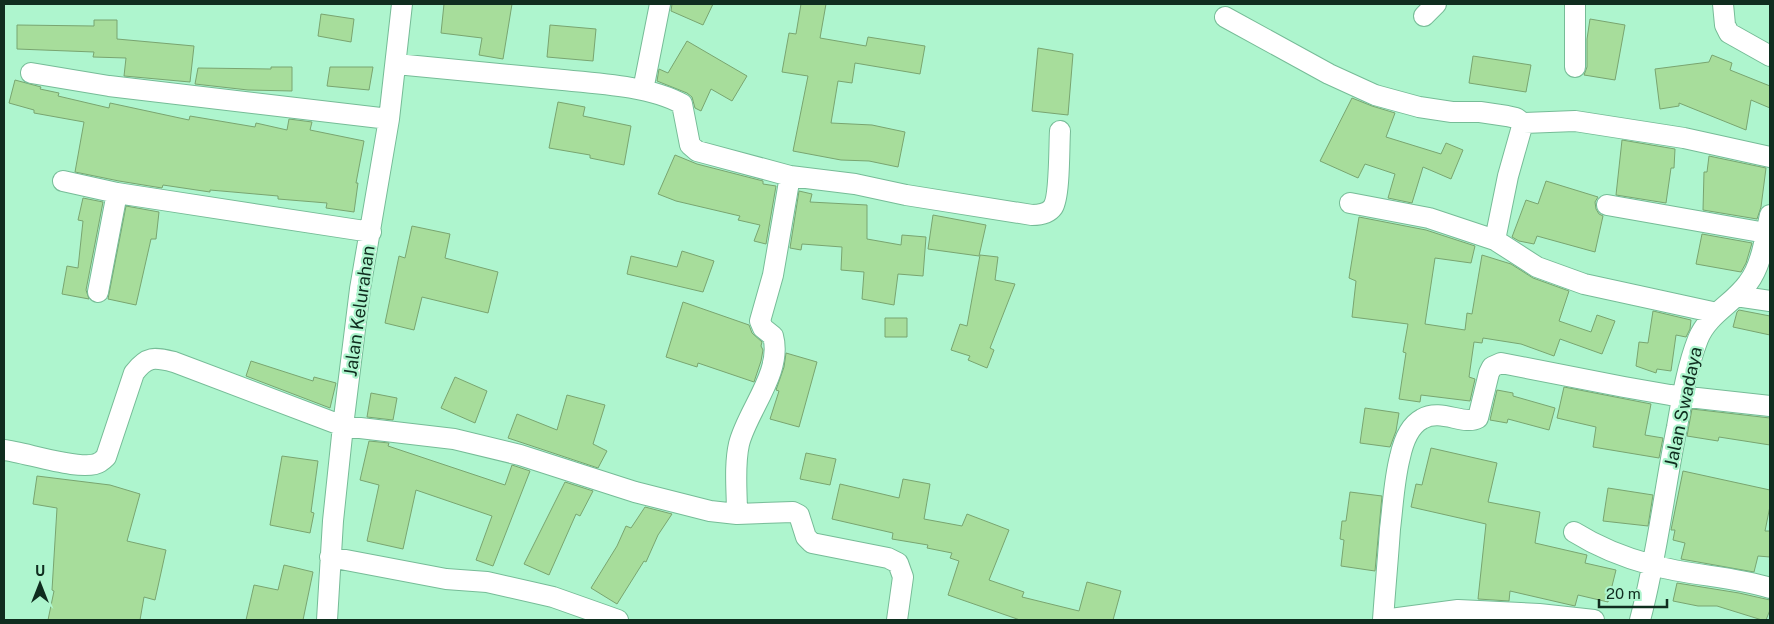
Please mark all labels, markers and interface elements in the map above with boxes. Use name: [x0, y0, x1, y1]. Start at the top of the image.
street label: Jalan Kelurahan: [339, 244, 379, 378]
street label: Jalan Swadaya: [1660, 345, 1706, 469]
north arrow: [15, 559, 65, 609]
text: U: [35, 563, 45, 579]
scale bar: [1599, 576, 1666, 608]
text: 20 m: [1606, 585, 1641, 602]

